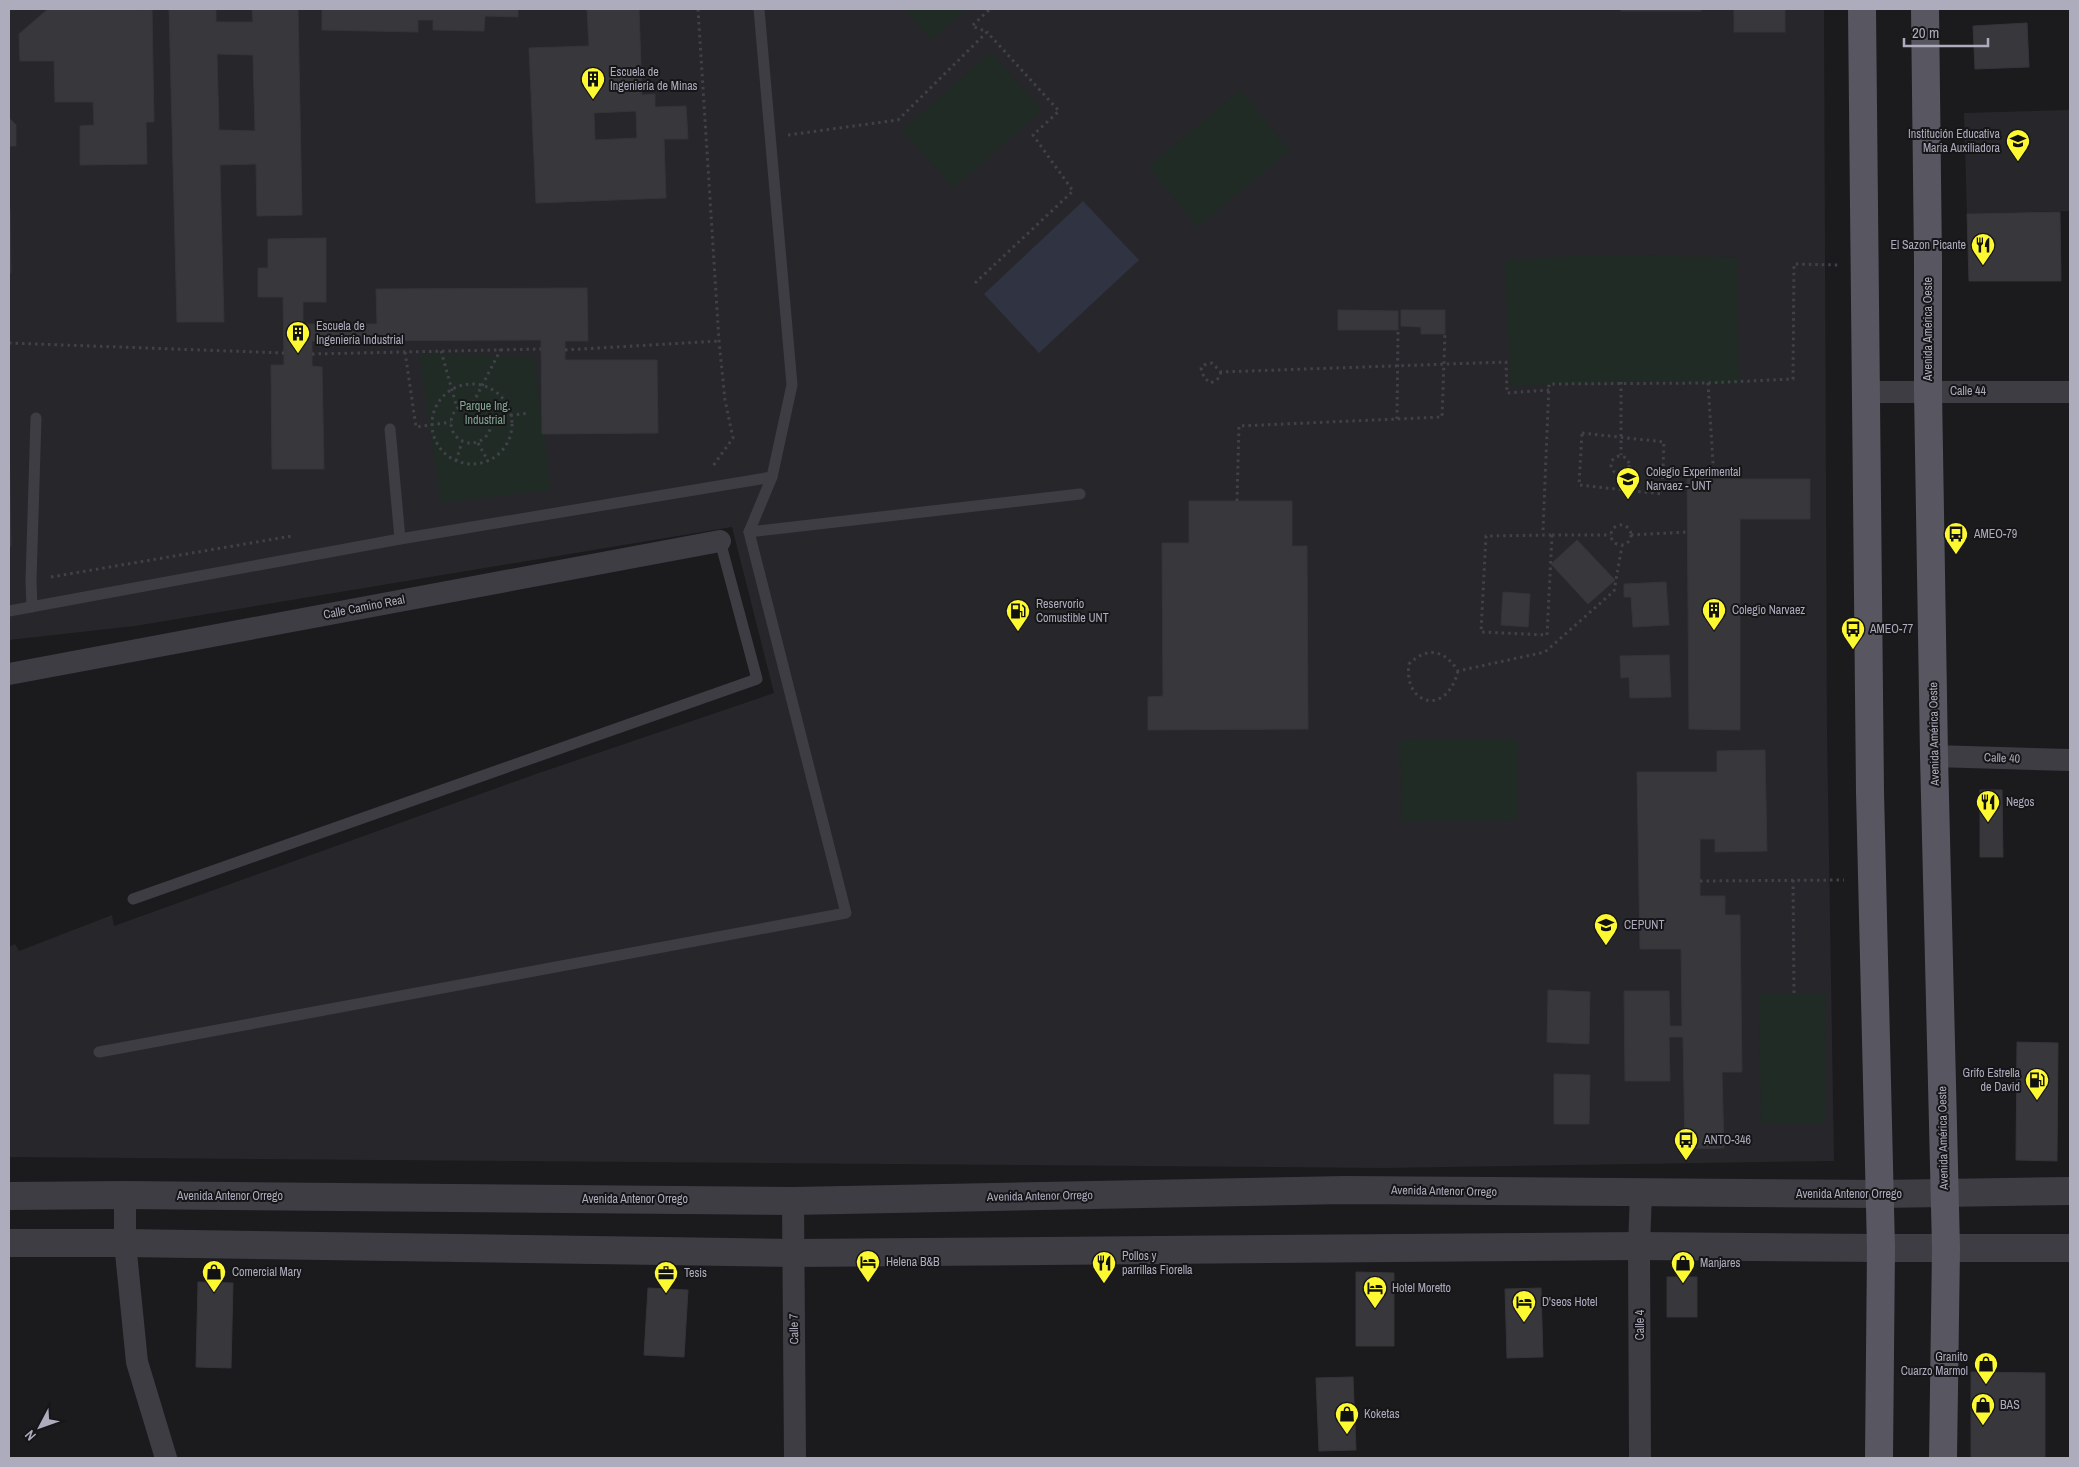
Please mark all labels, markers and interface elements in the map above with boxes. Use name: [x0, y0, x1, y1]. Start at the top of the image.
scale bar: [1904, 15, 1988, 47]
text: 20 m: [1912, 22, 1939, 43]
place label: Escuela de Ingeniería de Minas: [610, 64, 698, 94]
building icon: Escuela de Ingeniería de Minas: [580, 66, 606, 100]
place label: Institución Educativa Maria Auxiliadora: [1908, 126, 2001, 156]
school or university icon: Institución Educativa Maria Auxiliadora: [2005, 128, 2031, 162]
restaurant icon: El Sazon Picante: [1970, 232, 1996, 266]
place label: El Sazon Picante: [1891, 237, 1966, 253]
street label: Avenida América Oeste: [1920, 277, 1936, 382]
place label: Escuela de Ingeniería Industrial: [316, 318, 404, 348]
building icon: Escuela de Ingeniería Industrial: [285, 320, 311, 354]
street label: Calle 44: [1950, 383, 1987, 399]
park label: Parque Ing. Industrial: [460, 398, 510, 428]
place label: Colegio Experimental Narvaez - UNT: [1646, 464, 1741, 494]
school or university icon: Colegio Experimental Narvaez - UNT: [1615, 466, 1641, 500]
bus stop icon: AMEO-79: [1943, 521, 1969, 555]
place label: AMEO-79: [1973, 526, 2017, 542]
street label: Calle Camino Real: [322, 591, 406, 623]
place label: Reservorio Comustible UNT: [1036, 596, 1109, 626]
building icon: Colegio Narvaez: [1701, 597, 1727, 631]
fuel station icon: Reservorio Comustible UNT: [1005, 598, 1031, 632]
place label: Colegio Narvaez: [1732, 602, 1805, 618]
bus stop icon: AMEO-77: [1840, 616, 1866, 650]
place label: AMEO-77: [1869, 621, 1914, 637]
street label: Avenida América Oeste: [1925, 682, 1943, 787]
street label: Calle 40: [1984, 749, 2020, 767]
restaurant icon: Negos: [1975, 789, 2001, 823]
place label: Negos: [2006, 794, 2035, 810]
school or university icon: CEPUNT: [1593, 912, 1619, 946]
place label: CEPUNT: [1624, 917, 1664, 933]
place label: Grifo Estrella de David: [1963, 1065, 2021, 1095]
fuel station icon: Grifo Estrella de David: [2024, 1067, 2050, 1101]
street label: Avenida América Oeste: [1934, 1086, 1952, 1191]
bus stop icon: ANTO-346: [1673, 1127, 1699, 1161]
place label: ANTO-346: [1703, 1132, 1751, 1148]
street label: Avenida Antenor Orrego: [1390, 1182, 1497, 1200]
street label: Avenida Antenor Orrego: [1795, 1186, 1902, 1202]
street label: Avenida Antenor Orrego: [986, 1187, 1093, 1205]
street label: Avenida Antenor Orrego: [176, 1188, 283, 1204]
street label: Avenida Antenor Orrego: [581, 1191, 688, 1207]
place label: Pollos y parrillas Fiorella: [1122, 1248, 1193, 1278]
hotel icon: Helena B&B: [855, 1249, 881, 1283]
restaurant icon: Pollos y parrillas Fiorella: [1091, 1250, 1117, 1284]
shop icon: Manjares: [1670, 1250, 1696, 1284]
place label: Helena B&B: [886, 1254, 940, 1270]
place label: Manjares: [1700, 1255, 1741, 1271]
shop icon: Comercial Mary: [201, 1259, 227, 1293]
office icon: Tesis: [653, 1260, 679, 1294]
place label: Comercial Mary: [232, 1264, 302, 1280]
place label: Tesis: [684, 1265, 707, 1281]
hotel icon: Hotel Moretto: [1362, 1275, 1388, 1309]
place label: Hotel Moretto: [1392, 1280, 1451, 1296]
hotel icon: D'seos Hotel: [1511, 1289, 1537, 1323]
place label: D'seos Hotel: [1542, 1294, 1597, 1310]
street label: Calle 4: [1632, 1309, 1648, 1340]
street label: Calle 7: [786, 1313, 802, 1344]
place label: Granito Cuarzo Marmol: [1901, 1349, 1968, 1379]
shop icon: Granito Cuarzo Marmol: [1973, 1351, 1999, 1385]
shop icon: BAS: [1970, 1392, 1996, 1426]
place label: BAS: [2000, 1397, 2020, 1413]
shop icon: Koketas: [1334, 1401, 1360, 1435]
north arrow: [15, 1402, 65, 1452]
place label: Koketas: [1364, 1406, 1400, 1422]
text: N: [21, 1426, 40, 1445]

